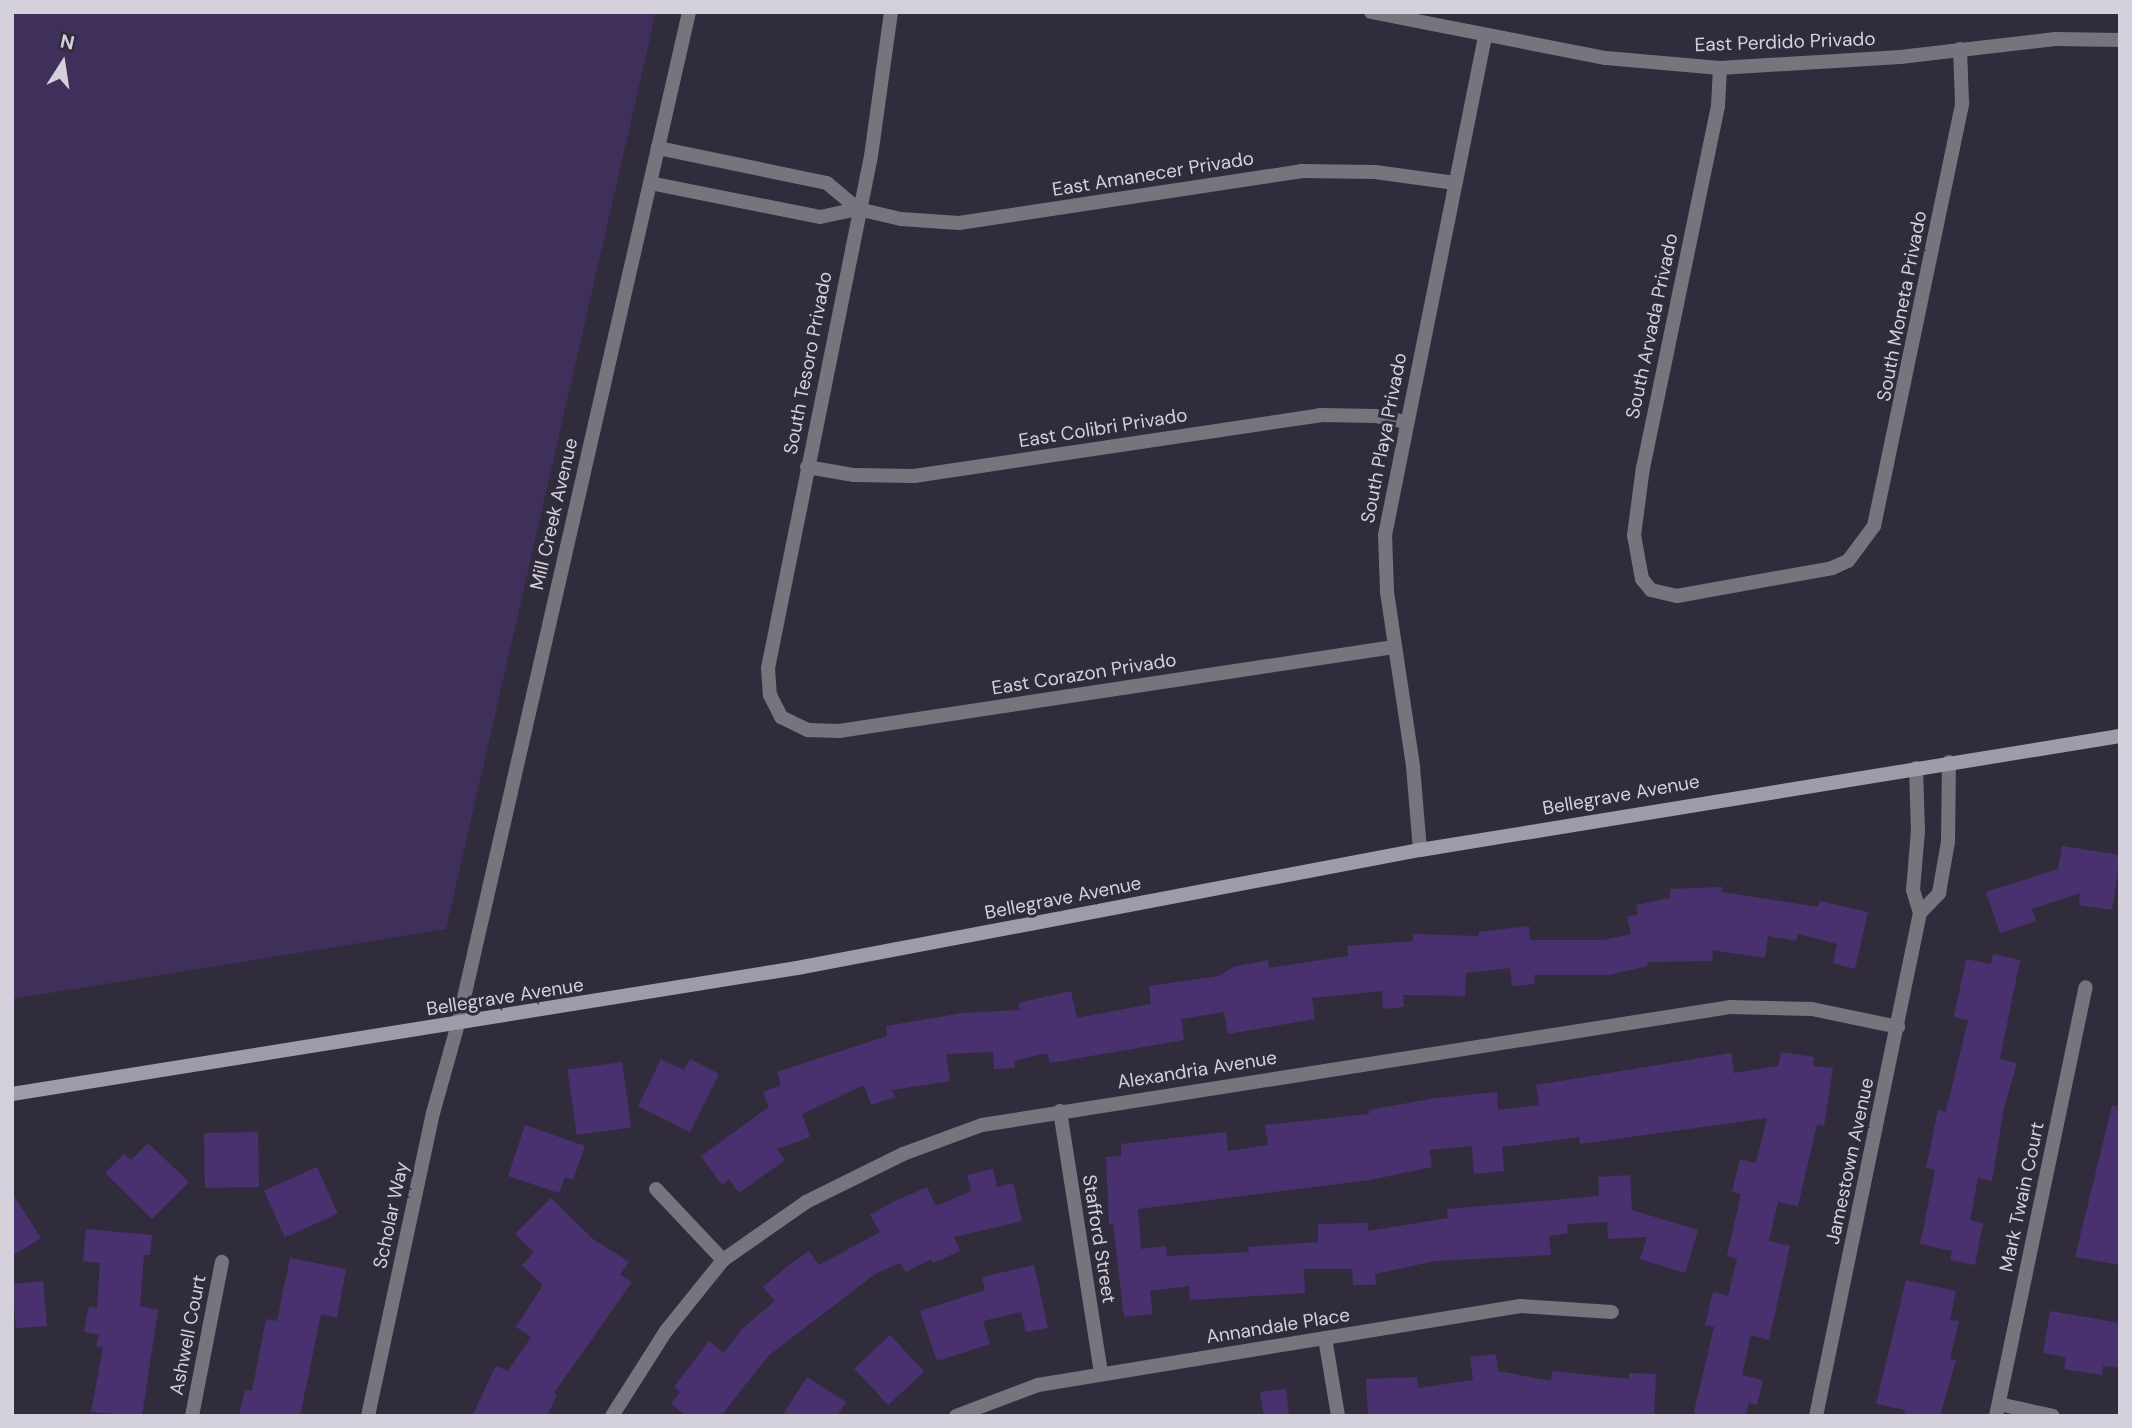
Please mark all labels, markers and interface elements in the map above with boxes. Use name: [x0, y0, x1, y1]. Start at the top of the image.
street label: East Perdido Privado: [1694, 27, 1876, 57]
north arrow: [28, 28, 98, 98]
text: N: [58, 28, 77, 56]
street label: East Amanecer Privado: [1051, 147, 1255, 201]
street label: South Moneta Privado: [1872, 209, 1932, 403]
street label: South Arvada Privado: [1621, 231, 1683, 421]
street label: South Tesoro Privado: [779, 270, 837, 456]
street label: South Playa Privado: [1356, 351, 1412, 525]
street label: East Colibri Privado: [1017, 403, 1189, 453]
street label: Mill Creek Avenue: [525, 436, 583, 592]
street label: East Corazon Privado: [990, 648, 1178, 700]
street label: Bellegrave Avenue: [1541, 770, 1701, 820]
street label: Bellegrave Avenue: [983, 872, 1143, 924]
street label: Bellegrave Avenue: [425, 973, 585, 1021]
street label: Alexandria Avenue: [1116, 1046, 1278, 1094]
street label: Jamestown Avenue: [1821, 1076, 1879, 1246]
street label: Mark Twain Court: [1995, 1120, 2049, 1274]
street label: Scholar Way: [369, 1159, 413, 1271]
street label: Stafford Street: [1078, 1173, 1120, 1305]
street label: Ashwell Court: [165, 1273, 211, 1397]
street label: Annandale Place: [1204, 1303, 1352, 1349]

